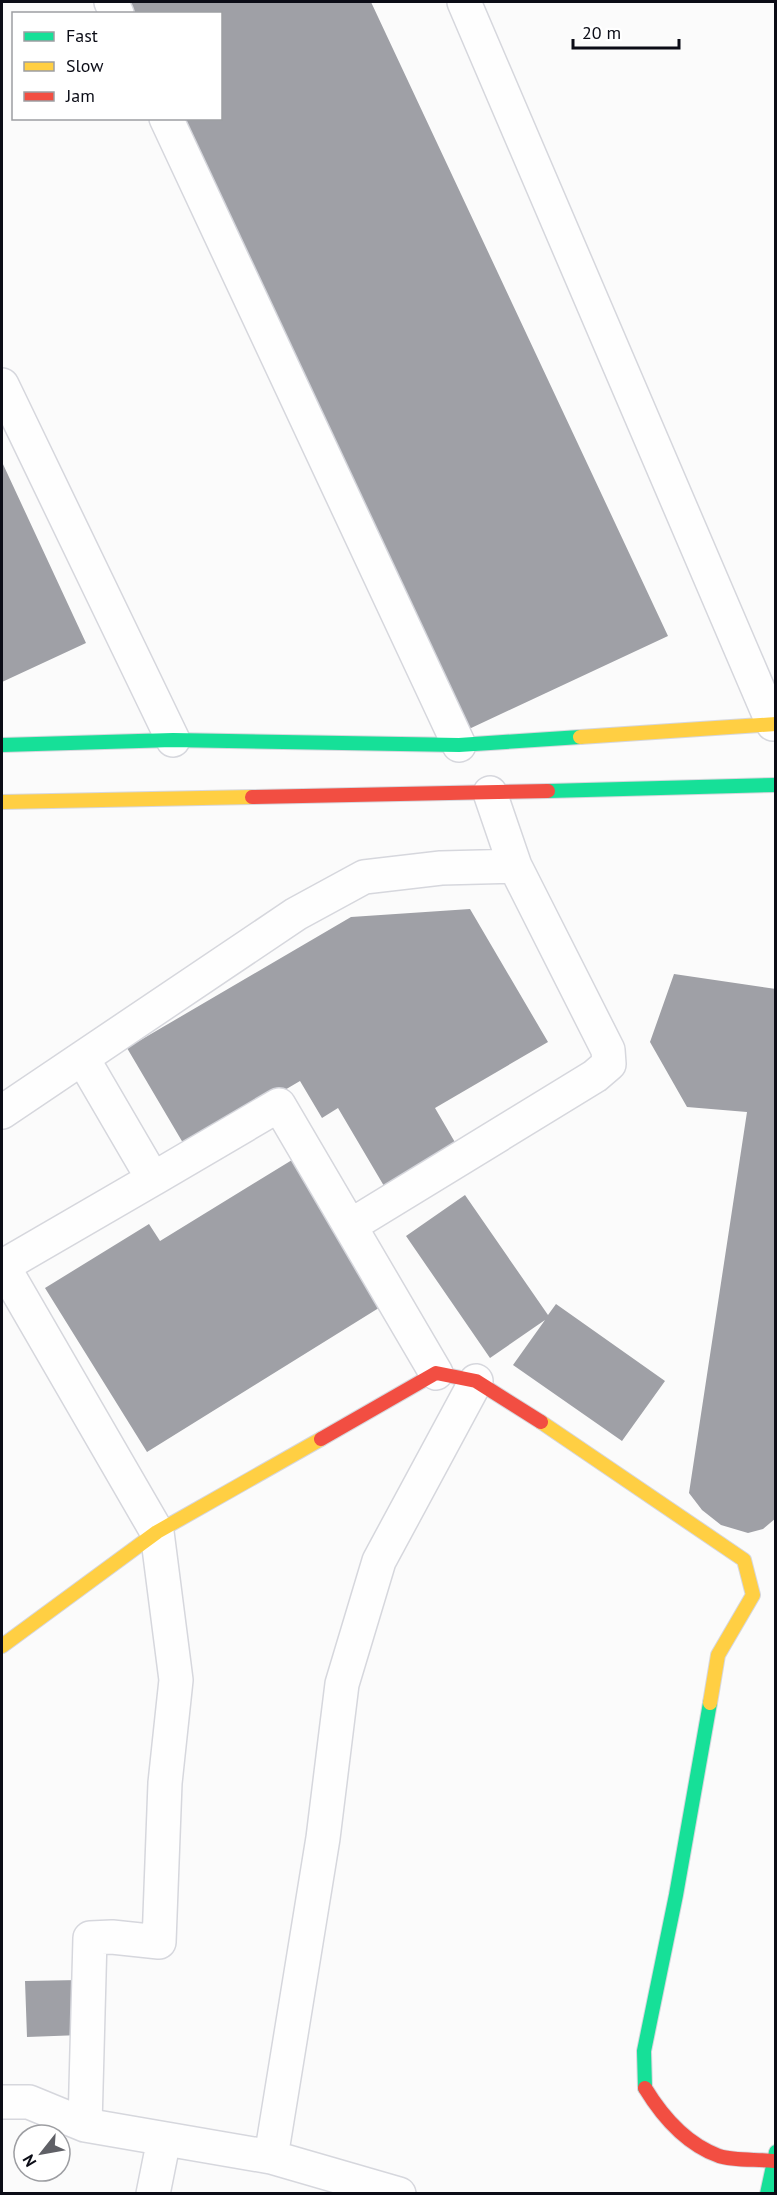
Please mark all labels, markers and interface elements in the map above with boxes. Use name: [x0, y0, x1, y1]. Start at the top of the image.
legend: [12, 12, 222, 120]
scale bar: [573, 12, 680, 50]
text: 20 m: [582, 21, 621, 44]
text: Fast: [66, 24, 98, 47]
text: Slow: [66, 54, 104, 77]
text: Jam: [65, 84, 95, 107]
north arrow: [12, 2123, 72, 2183]
text: N: [18, 2151, 40, 2170]

